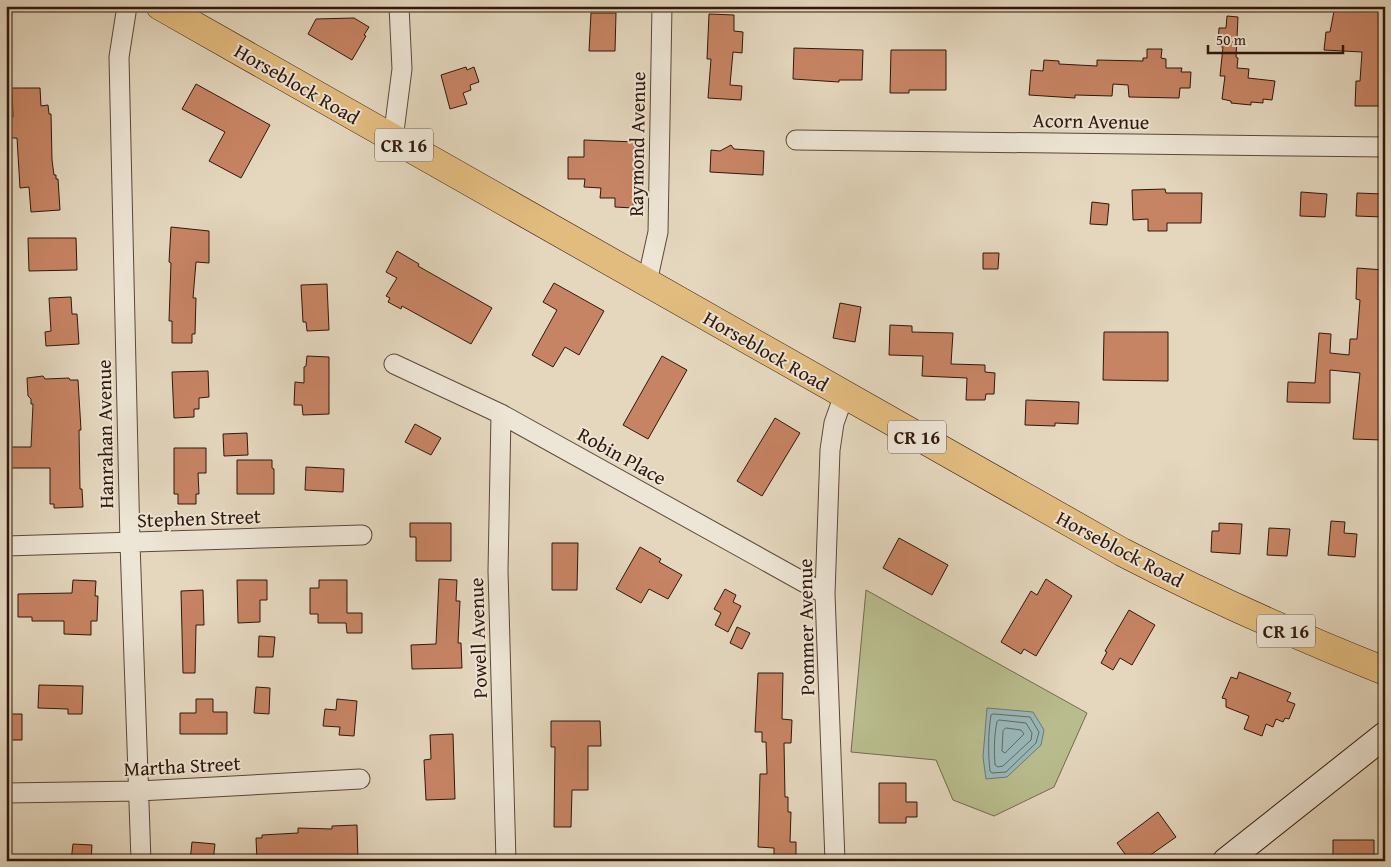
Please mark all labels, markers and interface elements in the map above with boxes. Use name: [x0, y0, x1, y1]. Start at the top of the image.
scale bar: [1208, 22, 1344, 54]
text: 50 m: [1216, 29, 1247, 50]
street label: Horseblock Road: [229, 36, 365, 131]
street label: Raymond Avenue: [621, 71, 652, 217]
street label: Acorn Avenue: [1032, 105, 1150, 136]
road number: CR 16: [375, 128, 433, 162]
street label: Horseblock Road: [698, 303, 834, 398]
street label: Hanrahan Avenue: [89, 359, 120, 509]
street label: Robin Place: [573, 419, 672, 492]
road number: CR 16: [888, 421, 946, 454]
street label: Stephen Street: [137, 501, 261, 534]
street label: Horseblock Road: [1052, 503, 1189, 594]
street label: Pommer Avenue: [790, 558, 821, 696]
street label: Powell Avenue: [461, 577, 494, 699]
road number: CR 16: [1257, 614, 1315, 648]
street label: Martha Street: [123, 748, 241, 783]

